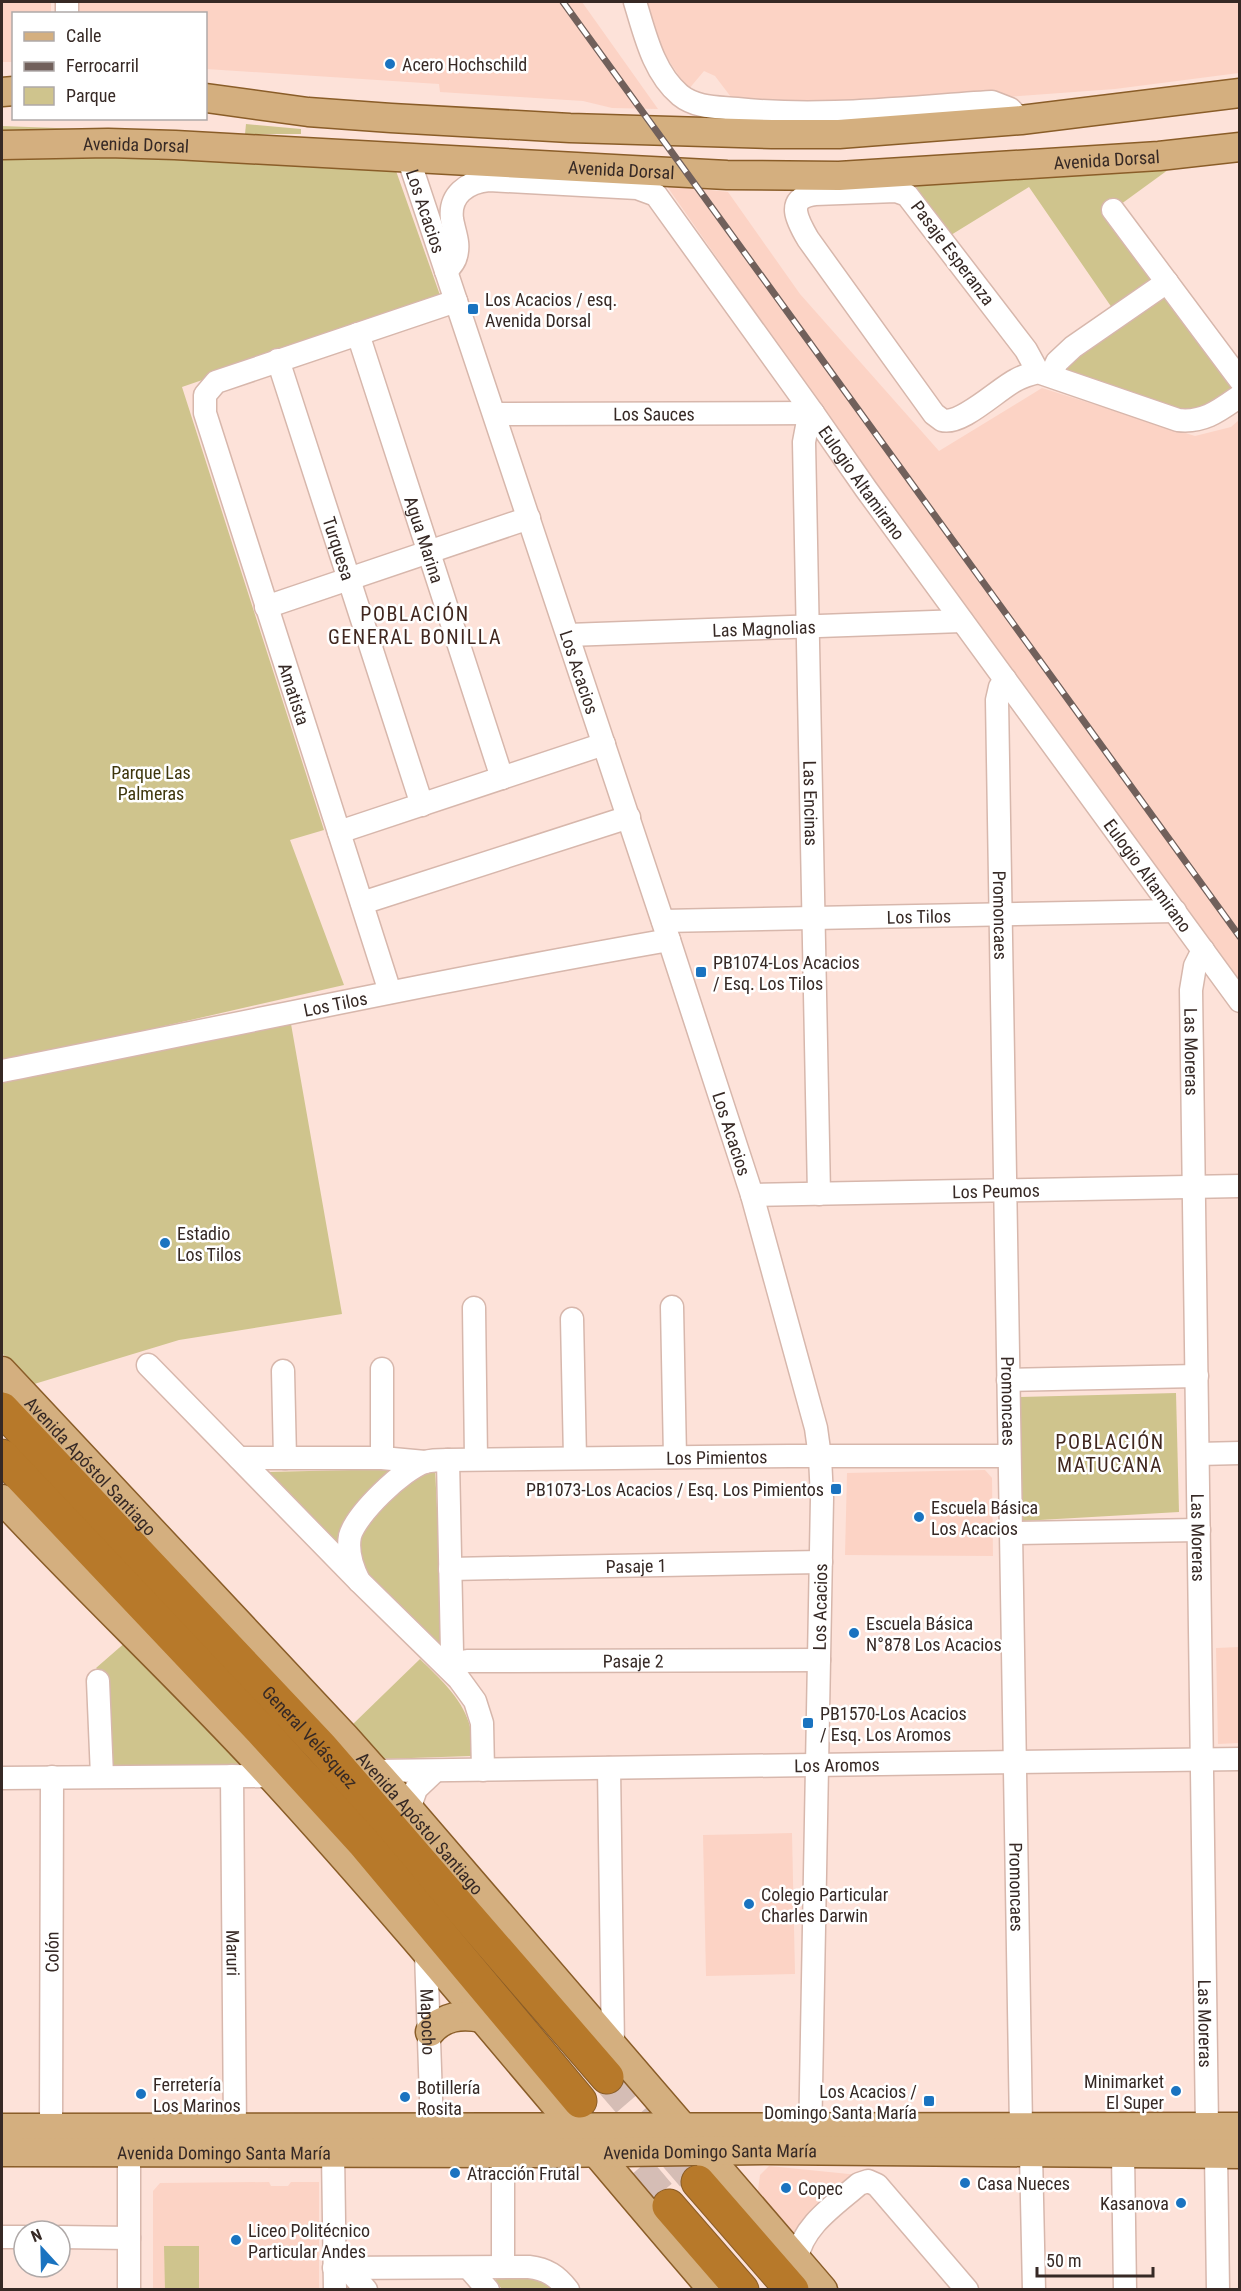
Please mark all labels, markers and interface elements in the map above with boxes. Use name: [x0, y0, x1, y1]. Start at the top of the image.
legend: [12, 12, 207, 120]
text: Calle: [66, 25, 102, 46]
place label: Acero Hochschild: [402, 54, 527, 75]
text: Ferrocarril: [66, 55, 139, 76]
marker: Acero Hochschild: [383, 57, 397, 71]
text: Parque: [66, 85, 116, 106]
street label: Avenida Dorsal: [83, 132, 190, 156]
street label: Avenida Dorsal: [1053, 145, 1160, 173]
street label: Avenida Dorsal: [568, 156, 675, 183]
street label: Los Acacios: [402, 166, 450, 256]
street label: Pasaje Esperanza: [907, 197, 999, 309]
place label: Los Acacios / esq. Avenida Dorsal: [485, 289, 617, 331]
marker: Los Acacios / esq. Avenida Dorsal: [466, 302, 480, 316]
street label: Los Sauces: [613, 403, 695, 424]
street label: Eulogio Altamirano: [815, 422, 910, 543]
street label: Agua Marina: [401, 493, 449, 585]
street label: Turquesa: [319, 514, 359, 583]
district label: POBLACIÓN GENERAL BONILLA: [328, 602, 502, 649]
street label: Las Magnolias: [712, 616, 816, 640]
street label: Los Acacios: [556, 628, 603, 717]
street label: Amatista: [274, 660, 314, 728]
street label: Las Encinas: [800, 761, 823, 846]
park label: Parque Las Palmeras: [111, 762, 191, 804]
street label: Eulogio Altamirano: [1100, 815, 1196, 936]
street label: Promoncaes: [989, 870, 1012, 960]
street label: Los Tilos: [886, 905, 951, 927]
place label: PB1074-Los Acacios / Esq. Los Tilos: [713, 952, 860, 994]
marker: PB1074-Los Acacios / Esq. Los Tilos: [694, 965, 708, 979]
street label: Los Tilos: [302, 987, 369, 1020]
street label: Las Moreras: [1181, 1008, 1203, 1096]
street label: Los Acacios: [709, 1089, 755, 1178]
street label: Los Peumos: [952, 1179, 1040, 1202]
place label: Estadio Los Tilos: [177, 1223, 241, 1265]
marker: Estadio Los Tilos: [158, 1236, 172, 1250]
street label: Promoncaes: [998, 1356, 1020, 1446]
street label: Avenida Apóstol Santiago: [21, 1392, 161, 1540]
district label: POBLACIÓN MATUCANA: [1055, 1430, 1165, 1477]
street label: Los Pimientos: [666, 1446, 768, 1468]
place label: PB1073-Los Acacios / Esq. Los Pimientos: [526, 1479, 824, 1500]
marker: PB1073-Los Acacios / Esq. Los Pimientos: [829, 1482, 843, 1496]
street label: Las Moreras: [1188, 1494, 1210, 1582]
place label: Escuela Básica Los Acacios: [931, 1497, 1038, 1539]
marker: Escuela Básica Los Acacios: [912, 1510, 926, 1524]
street label: Pasaje 1: [605, 1554, 667, 1577]
street label: Los Acacios: [809, 1563, 831, 1651]
place label: Escuela Básica N°878 Los Acacios: [866, 1613, 1002, 1655]
marker: Escuela Básica N°878 Los Acacios: [847, 1626, 861, 1640]
street label: Pasaje 2: [603, 1650, 664, 1671]
street label: General Velásquez: [258, 1681, 362, 1792]
place label: PB1570-Los Acacios / Esq. Los Aromos: [820, 1703, 967, 1745]
marker: PB1570-Los Acacios / Esq. Los Aromos: [801, 1716, 815, 1730]
street label: Avenida Apóstol Santiago: [353, 1747, 488, 1899]
street label: Los Aromos: [794, 1753, 880, 1776]
street label: Promoncaes: [1006, 1842, 1028, 1932]
place label: Colegio Particular Charles Darwin: [761, 1884, 889, 1926]
marker: Colegio Particular Charles Darwin: [742, 1897, 756, 1911]
street label: Maruri: [223, 1930, 244, 1976]
street label: Colón: [41, 1931, 62, 1973]
street label: Las Moreras: [1194, 1980, 1217, 2068]
street label: Mapocho: [417, 1988, 440, 2055]
place label: Minimarket El Super: [1084, 2071, 1165, 2113]
place label: Ferretería Los Marinos: [153, 2074, 241, 2116]
place label: Botillería Rosita: [417, 2077, 480, 2119]
place label: Los Acacios / Domingo Santa María: [764, 2081, 917, 2123]
marker: Minimarket El Super: [1169, 2084, 1183, 2098]
marker: Ferretería Los Marinos: [134, 2087, 148, 2101]
marker: Botillería Rosita: [398, 2090, 412, 2104]
marker: Los Acacios / Domingo Santa María: [922, 2094, 936, 2108]
street label: Avenida Domingo Santa María: [603, 2139, 817, 2163]
street label: Avenida Domingo Santa María: [117, 2142, 331, 2163]
place label: Atracción Frutal: [467, 2163, 580, 2184]
marker: Atracción Frutal: [448, 2166, 462, 2180]
place label: Casa Nueces: [977, 2173, 1070, 2194]
marker: Casa Nueces: [958, 2176, 972, 2190]
place label: Copec: [798, 2178, 843, 2199]
marker: Copec: [779, 2181, 793, 2195]
place label: Kasanova: [1100, 2193, 1169, 2214]
marker: Kasanova: [1174, 2196, 1188, 2210]
north arrow: [12, 2219, 72, 2279]
place label: Liceo Politécnico Particular Andes: [248, 2220, 370, 2262]
text: N: [28, 2225, 45, 2246]
marker: Liceo Politécnico Particular Andes: [229, 2233, 243, 2247]
scale bar: [1037, 2240, 1152, 2278]
text: 50 m: [1046, 2250, 1081, 2271]

